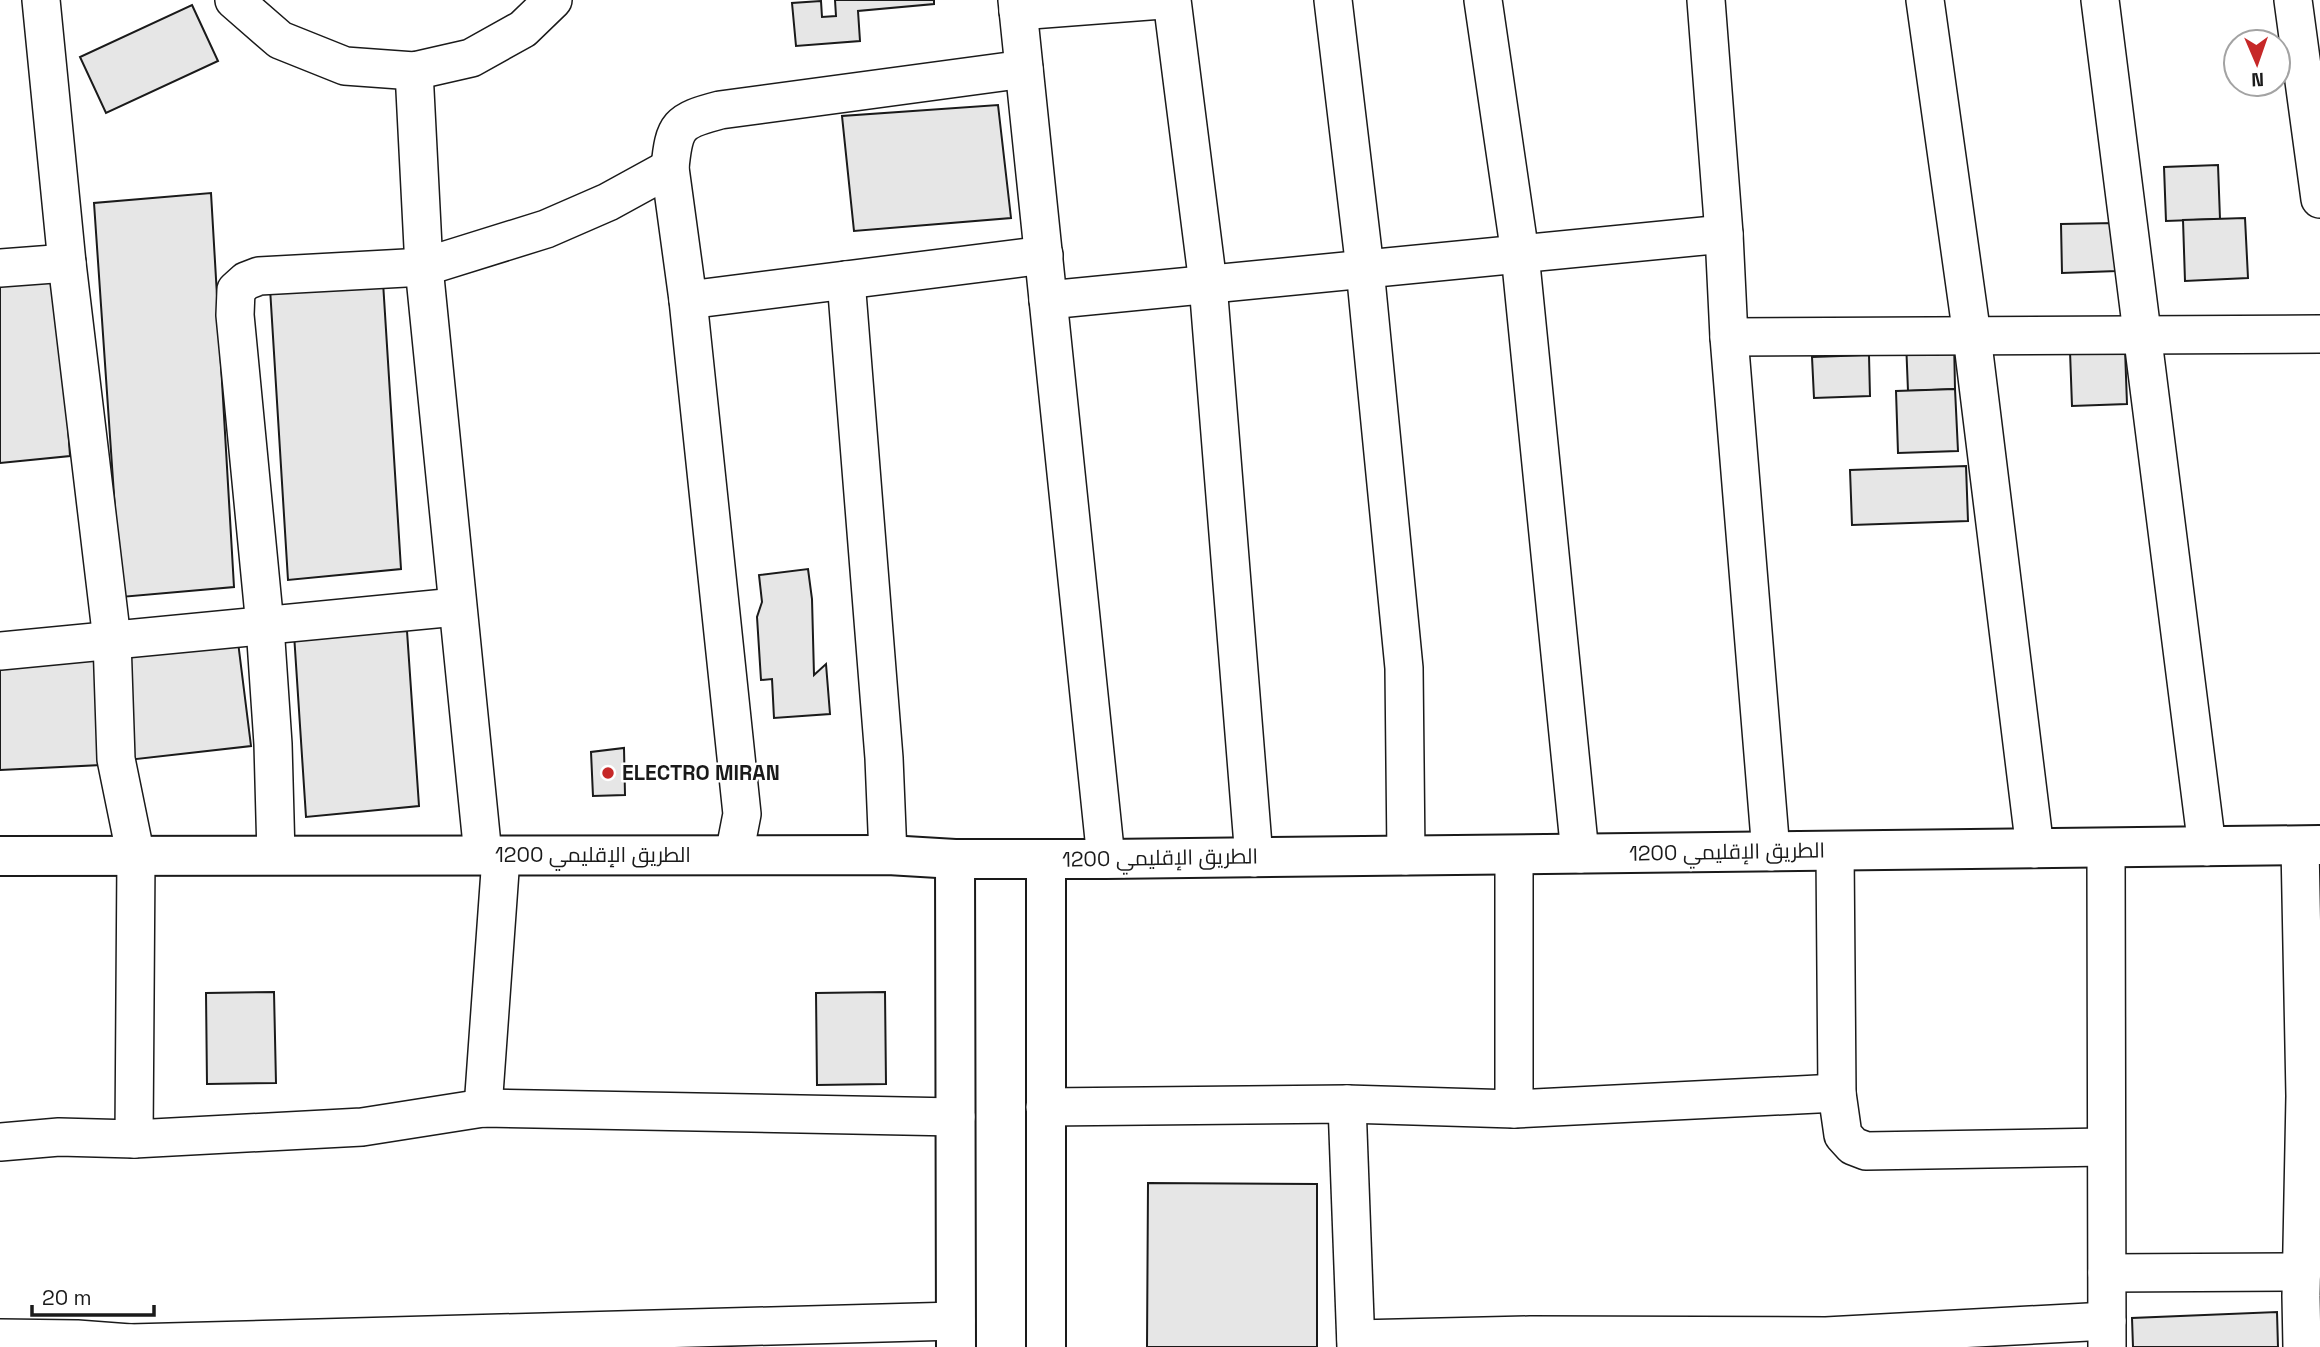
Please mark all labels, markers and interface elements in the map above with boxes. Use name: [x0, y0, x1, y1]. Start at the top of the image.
north arrow: [2222, 28, 2292, 98]
text: N: [2251, 67, 2264, 92]
place label: ELECTRO MIRAN: [622, 759, 780, 786]
marker: ELECTRO MIRAN: [600, 765, 616, 781]
street label: الطريق الإقليمي 1200: [1629, 836, 1825, 870]
street label: الطريق الإقليمي 1200: [495, 841, 691, 871]
street label: الطريق الإقليمي 1200: [1062, 842, 1258, 876]
scale bar: [32, 1274, 154, 1318]
text: 20 m: [42, 1284, 92, 1311]

